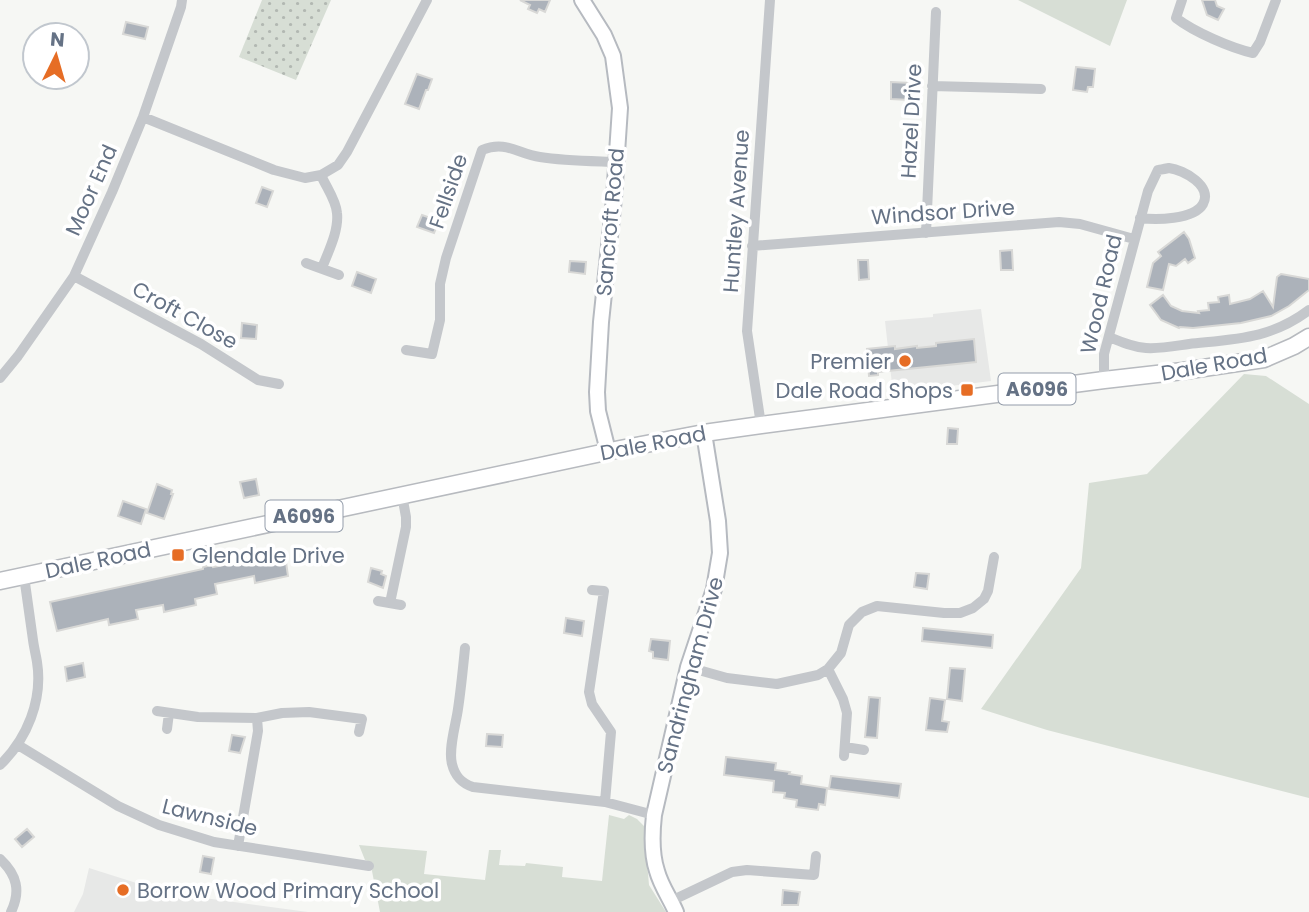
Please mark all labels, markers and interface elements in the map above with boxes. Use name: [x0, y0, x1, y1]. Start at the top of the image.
north arrow: [21, 21, 91, 91]
text: N: [49, 25, 66, 54]
street label: Hazel Drive: [894, 63, 928, 179]
street label: Huntley Avenue: [716, 128, 756, 294]
street label: Moor End: [58, 140, 124, 240]
street label: Sancroft Road: [589, 147, 631, 297]
street label: Fellside: [422, 150, 474, 232]
street label: Windsor Drive: [870, 193, 1016, 231]
street label: Wood Road: [1073, 231, 1129, 357]
street label: Croft Close: [127, 274, 243, 356]
street label: Dale Road: [1159, 340, 1269, 388]
place label: Premier: [810, 347, 891, 376]
marker: Premier: [897, 353, 913, 369]
road number: A6096: [998, 374, 1076, 404]
place label: Dale Road Shops: [776, 376, 953, 405]
marker: Dale Road Shops: [959, 382, 975, 398]
street label: Dale Road: [598, 419, 708, 467]
road number: A6096: [266, 500, 342, 531]
street label: Dale Road: [42, 535, 154, 585]
place label: Glendale Drive: [192, 541, 345, 570]
marker: Glendale Drive: [170, 547, 186, 563]
street label: Sandringham Drive: [650, 574, 730, 776]
street label: Lawnside: [159, 791, 261, 843]
place label: Borrow Wood Primary School: [137, 876, 439, 905]
marker: Borrow Wood Primary School: [115, 882, 131, 898]

